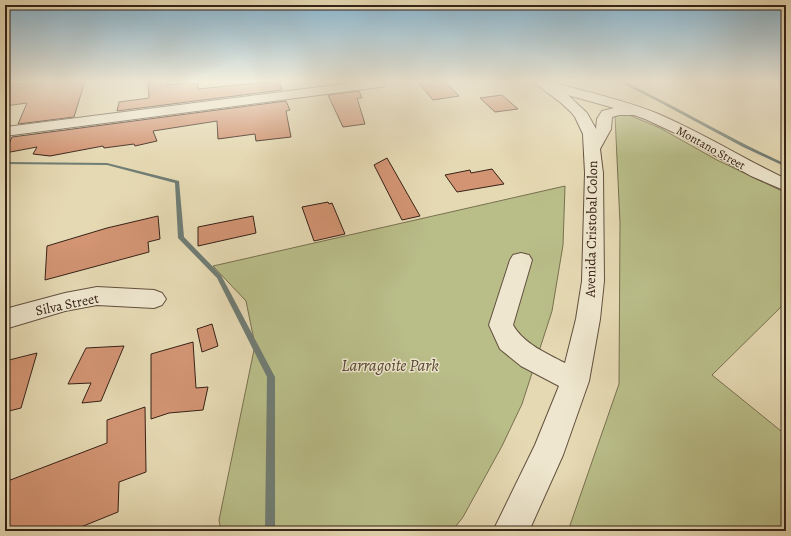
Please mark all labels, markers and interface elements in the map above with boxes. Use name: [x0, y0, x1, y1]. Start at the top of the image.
street label: Montano Street: [674, 122, 748, 174]
street label: Avenida Cristobal Colon: [581, 160, 602, 299]
street label: Silva Street: [34, 288, 101, 320]
park label: Larragoite Park: [341, 354, 439, 377]

